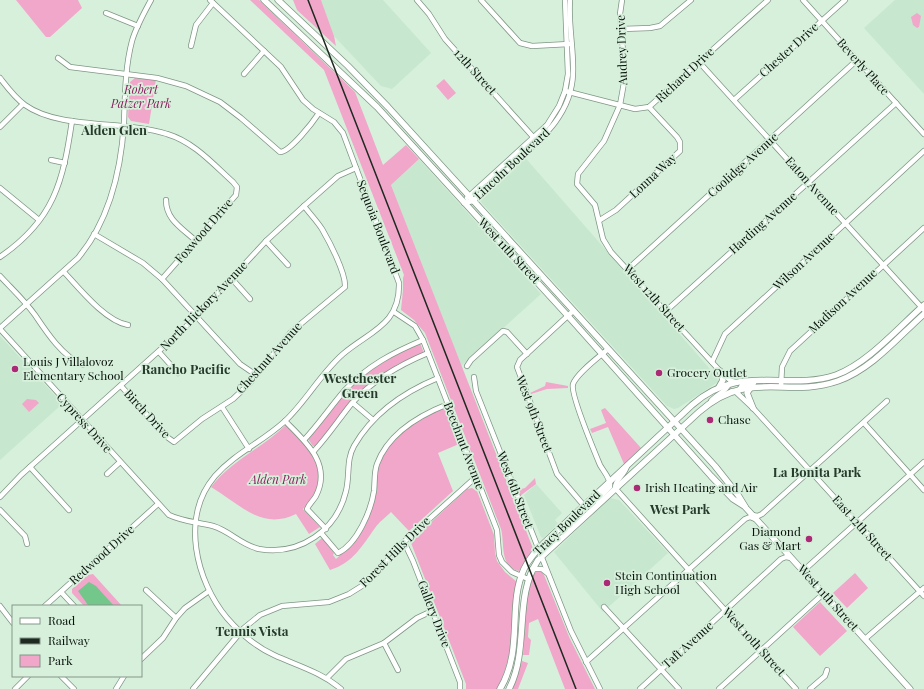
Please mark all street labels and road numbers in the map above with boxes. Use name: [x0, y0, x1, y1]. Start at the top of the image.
street label: Audrey Drive: [612, 15, 630, 86]
street label: Chester Drive: [755, 18, 821, 80]
street label: Beverly Place: [834, 35, 893, 98]
street label: Richard Drive: [652, 43, 717, 106]
street label: 12th Street: [451, 45, 501, 98]
street label: Lincoln Boulevard: [470, 124, 553, 202]
street label: Coolidge Avenue: [704, 128, 781, 200]
street label: Lonna Way: [625, 149, 679, 201]
street label: Eaton Avenue: [782, 153, 843, 218]
street label: Sequoia Boulevard: [354, 177, 404, 276]
street label: Harding Avenue: [725, 187, 800, 257]
street label: Foxwood Drive: [171, 195, 236, 266]
street label: West 11th Street: [475, 213, 545, 287]
street label: Wilson Avenue: [768, 228, 838, 294]
street label: North Hickory Avenue: [156, 257, 250, 354]
street label: West 12th Street: [620, 260, 690, 335]
street label: Madison Avenue: [805, 264, 880, 336]
street label: Chestnut Avenue: [232, 318, 305, 397]
street label: West 9th Street: [513, 372, 557, 455]
street label: Birch Drive: [121, 385, 174, 441]
street label: Cypress Drive: [54, 389, 116, 456]
street label: Beechnut Avenue: [441, 399, 489, 492]
street label: West 6th Street: [494, 448, 538, 531]
street label: Tracy Boulevard: [529, 486, 603, 558]
street label: East 12th Street: [829, 491, 897, 564]
street label: Forest Hills Drive: [355, 512, 433, 590]
street label: Redwood Drive: [65, 521, 137, 588]
street label: West 11th Street: [794, 560, 863, 634]
street label: Gallery Drive: [415, 578, 455, 649]
street label: West 10th Street: [719, 603, 790, 679]
street label: Taft Avenue: [658, 617, 716, 671]

